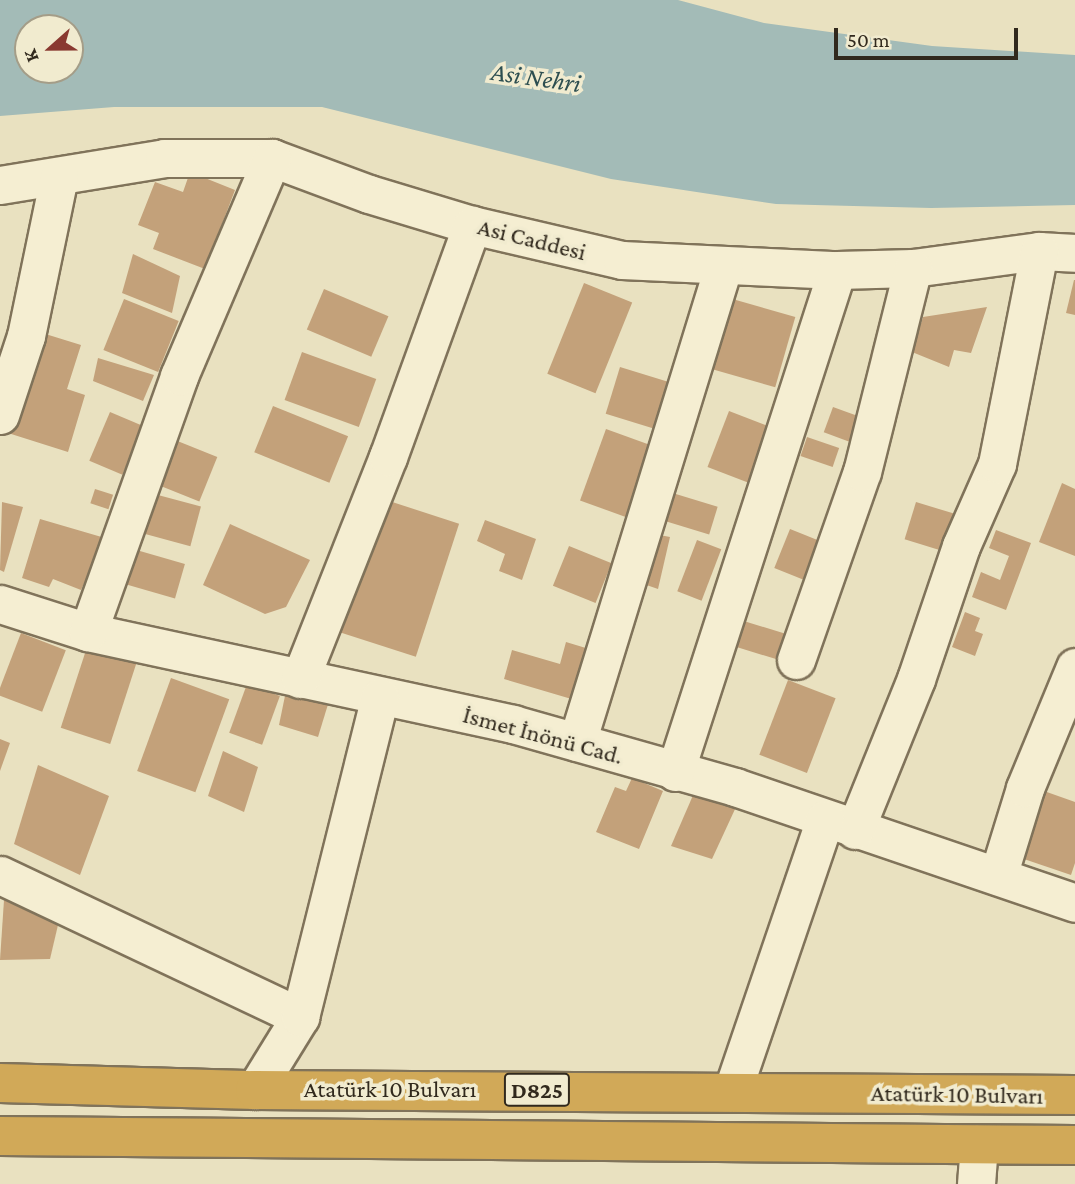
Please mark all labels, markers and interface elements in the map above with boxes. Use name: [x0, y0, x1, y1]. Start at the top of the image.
north arrow: [14, 14, 84, 84]
scale bar: [837, 14, 1021, 58]
text: 50 m: [847, 28, 890, 52]
text: K: [19, 47, 43, 65]
water label: Asi Nehri: [489, 56, 583, 100]
street label: Asi Caddesi: [475, 212, 589, 266]
street label: İsmet İnönü Cad.: [460, 700, 626, 770]
road number: D825: [504, 1070, 570, 1110]
street label: Atatürk 10 Bulvarı: [304, 1075, 476, 1103]
street label: Atatürk 10 Bulvarı: [871, 1078, 1043, 1110]

